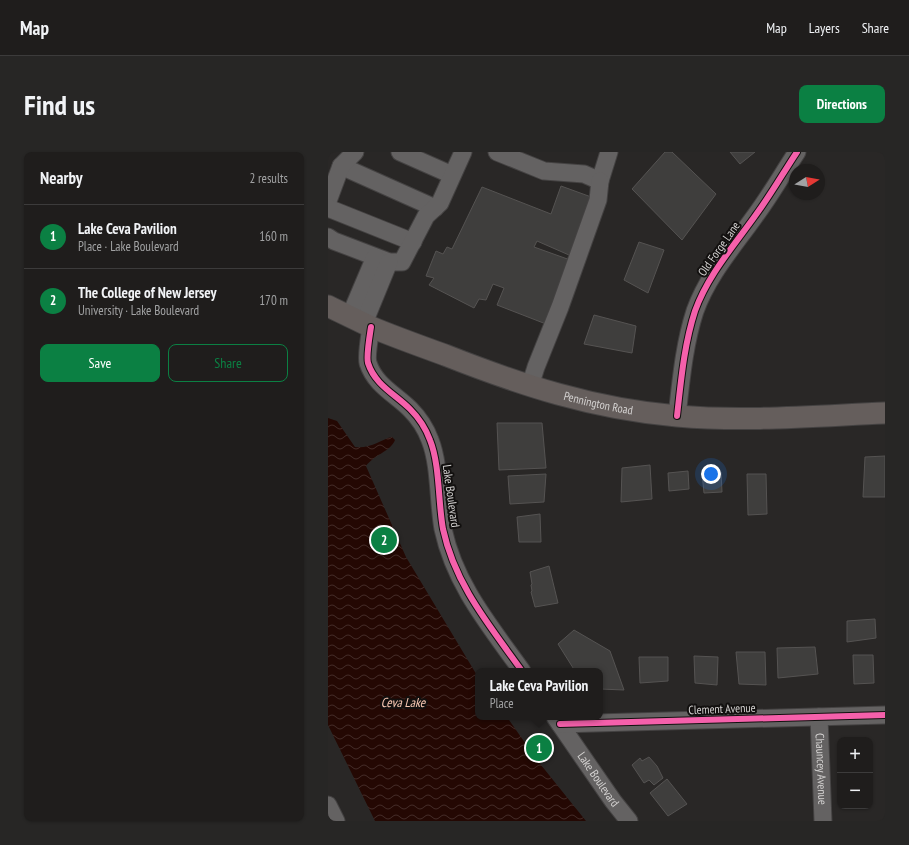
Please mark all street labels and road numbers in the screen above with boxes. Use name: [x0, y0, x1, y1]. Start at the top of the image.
street label: Old Forge Lane: [694, 219, 743, 279]
street label: Pennington Road: [562, 388, 634, 417]
street label: Lake Boulevard: [440, 464, 463, 528]
street label: Clement Avenue: [688, 700, 756, 717]
street label: Chauncey Avenue: [813, 733, 830, 805]
street label: Lake Boulevard: [574, 749, 623, 810]

